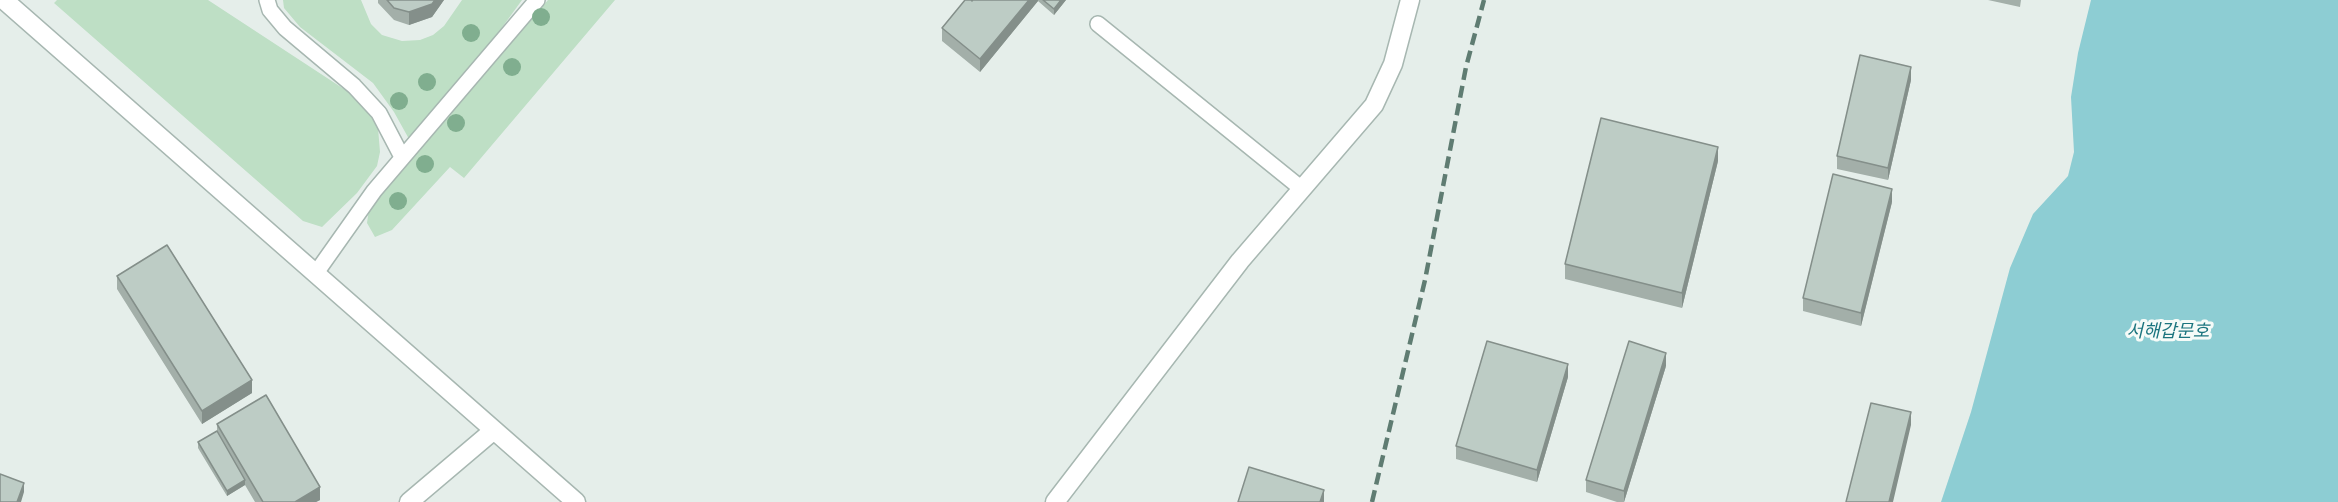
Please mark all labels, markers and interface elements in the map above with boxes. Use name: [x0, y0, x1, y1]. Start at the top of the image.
water label: 서해갑문호: [2127, 321, 2209, 343]

